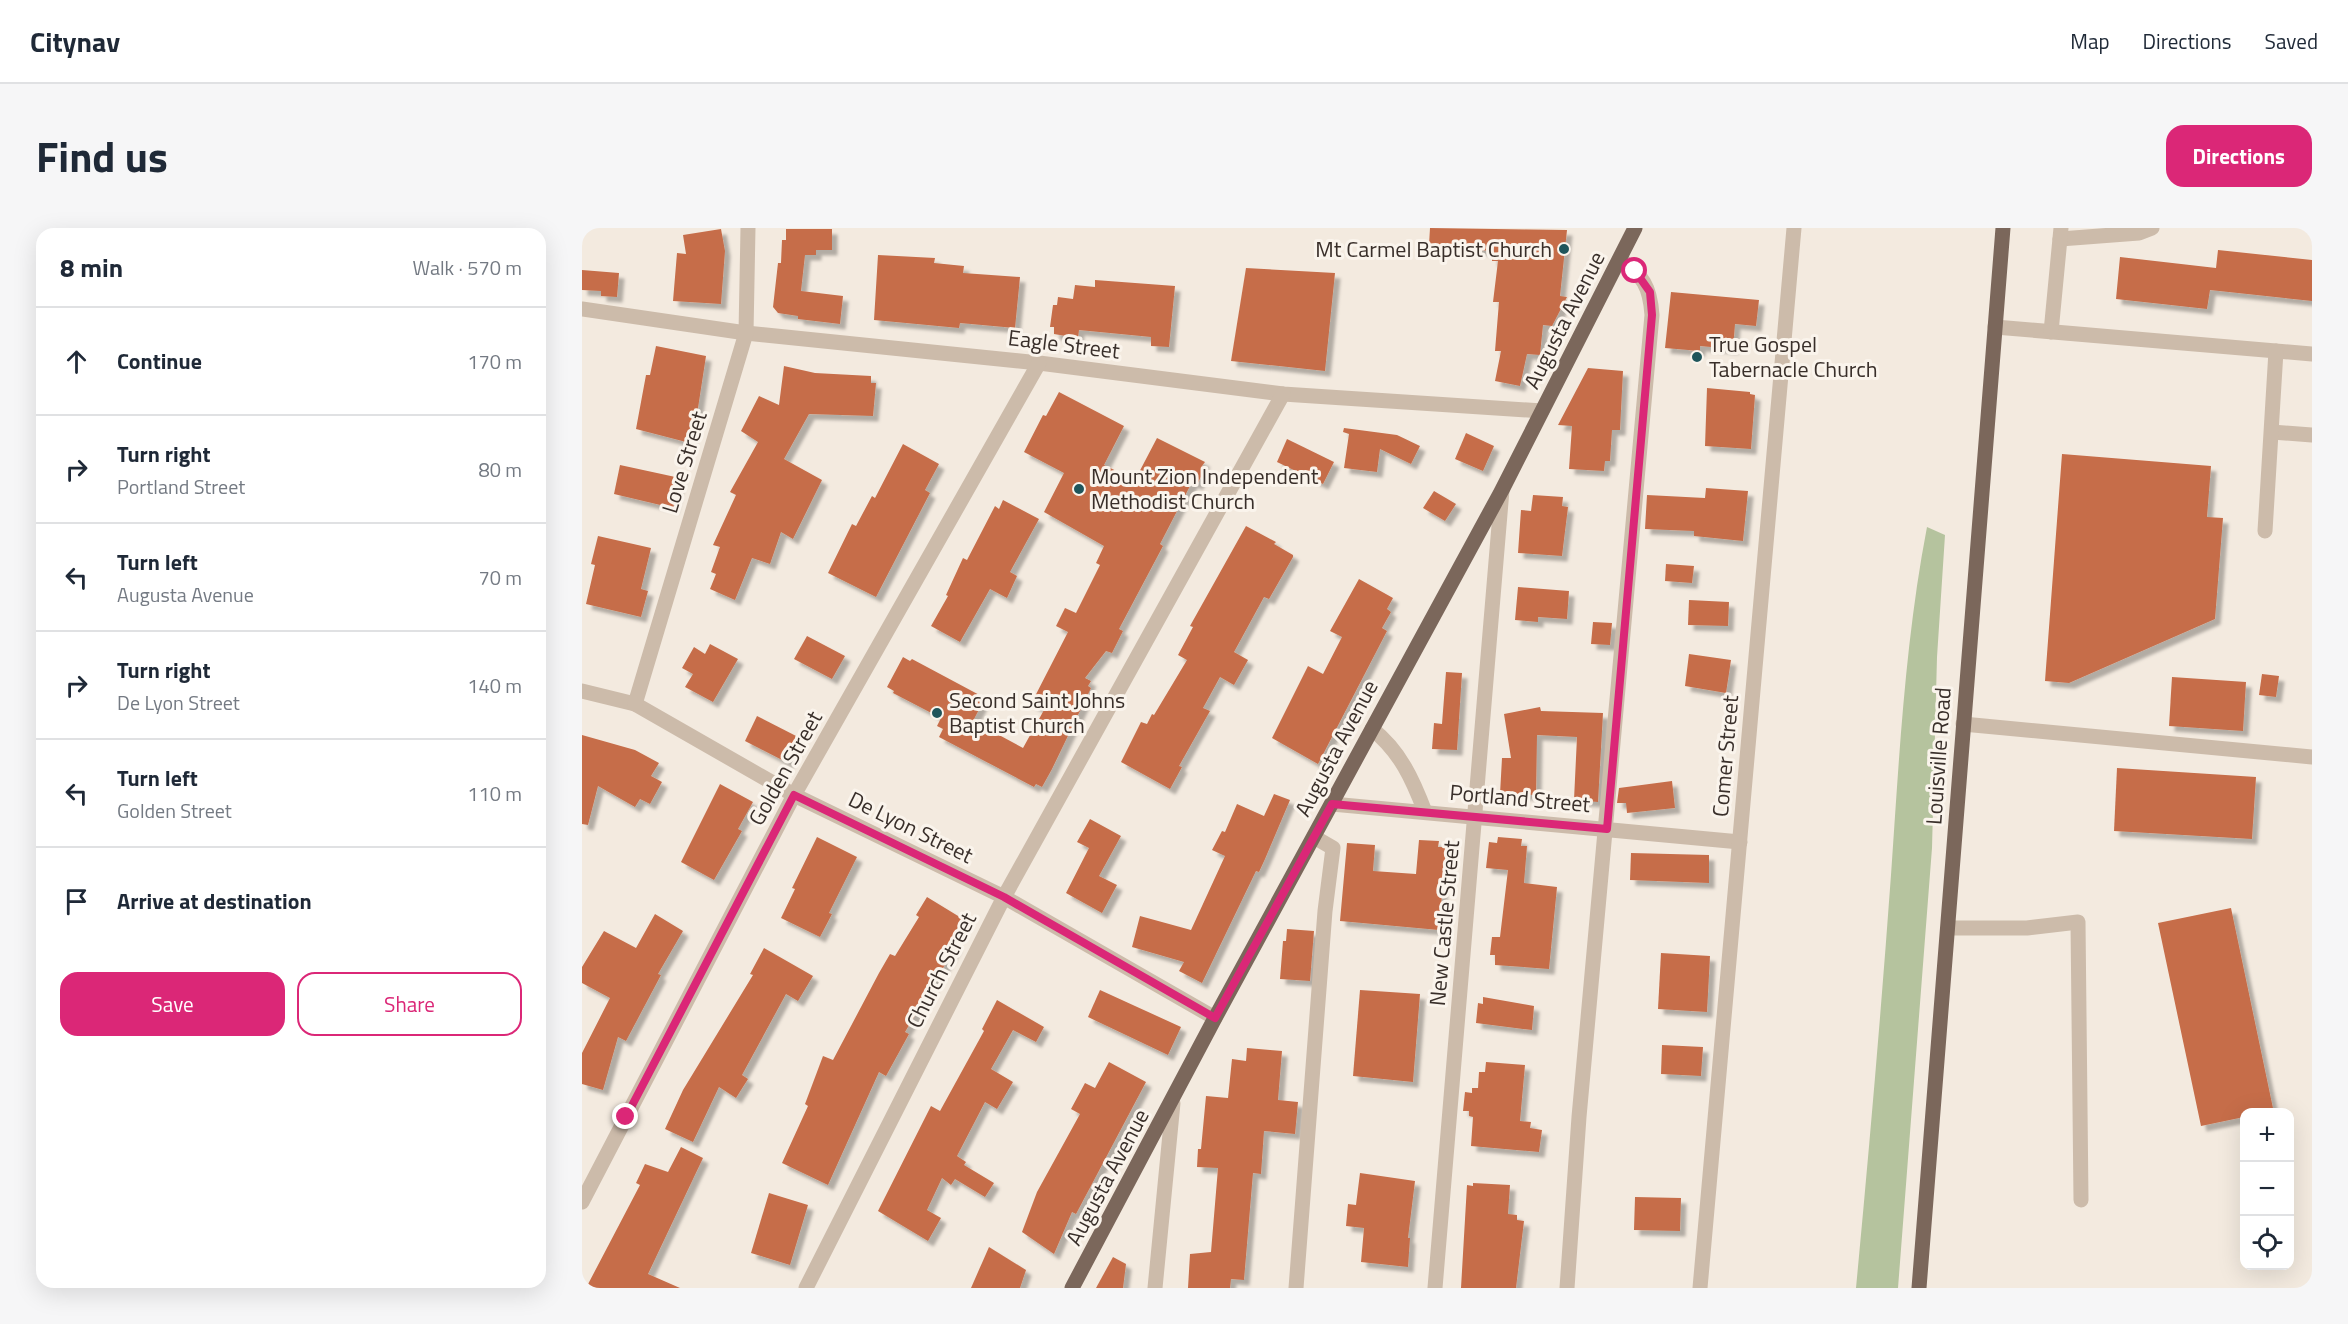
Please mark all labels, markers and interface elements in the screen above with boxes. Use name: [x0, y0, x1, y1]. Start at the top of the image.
text: Citynav: [30, 20, 120, 63]
text: Map: [2070, 25, 2110, 57]
text: Directions: [2143, 25, 2232, 57]
text: Saved: [2265, 25, 2318, 57]
text: Find us: [36, 124, 168, 188]
button: Directions: [2166, 125, 2312, 187]
place label: Mt Carmel Baptist Church: [1315, 232, 1552, 266]
marker: Mt Carmel Baptist Church: [1557, 242, 1571, 256]
street label: Augusta Avenue: [1515, 245, 1613, 395]
text: 8 min: [60, 248, 123, 287]
text: Walk · 570 m: [413, 252, 522, 283]
route start: [1621, 257, 1647, 283]
street label: Eagle Street: [1006, 320, 1122, 368]
place label: True Gospel Tabernacle Church: [1709, 327, 1878, 386]
text: Continue: [117, 344, 202, 378]
icon: ahead: [60, 345, 93, 378]
text: 170 m: [467, 346, 522, 377]
marker: True Gospel Tabernacle Church: [1690, 350, 1704, 364]
street label: Love Street: [652, 407, 716, 517]
text: Turn right: [117, 437, 211, 471]
icon: right: [60, 453, 93, 486]
text: 80 m: [478, 454, 522, 485]
place label: Mount Zion Independent Methodist Church: [1091, 459, 1319, 518]
text: Portland Street: [117, 471, 245, 502]
marker: Mount Zion Independent Methodist Church: [1072, 482, 1086, 496]
text: Turn left: [117, 545, 198, 579]
icon: left: [60, 561, 93, 594]
text: 70 m: [478, 562, 522, 593]
text: Augusta Avenue: [117, 579, 254, 610]
text: Turn right: [117, 653, 211, 687]
icon: right: [60, 669, 93, 702]
text: 140 m: [467, 670, 522, 701]
street label: Augusta Avenue: [1286, 674, 1386, 822]
place label: Second Saint Johns Baptist Church: [949, 683, 1125, 742]
street label: Louisville Road: [1916, 686, 1960, 826]
text: De Lyon Street: [117, 687, 240, 718]
street label: Comer Street: [1703, 693, 1747, 818]
street label: Golden Street: [739, 704, 831, 832]
marker: Second Saint Johns Baptist Church: [930, 706, 944, 720]
text: Turn left: [117, 761, 198, 795]
street label: Portland Street: [1448, 775, 1592, 821]
icon: left: [60, 777, 93, 810]
text: 110 m: [467, 778, 522, 809]
street label: De Lyon Street: [843, 782, 979, 872]
text: Golden Street: [117, 795, 232, 826]
street label: New Castle Street: [1420, 839, 1468, 1007]
text: Arrive at destination: [117, 884, 312, 918]
icon: arrive: [60, 885, 93, 918]
street label: Church Street: [897, 906, 985, 1034]
button: Save: [60, 972, 285, 1036]
button: Share: [297, 972, 522, 1036]
route end: [612, 1103, 638, 1129]
street label: Augusta Avenue: [1057, 1103, 1157, 1251]
map controls: [2240, 1108, 2294, 1270]
button: +: [2240, 1108, 2294, 1162]
button: −: [2240, 1162, 2294, 1216]
button: locate: [2240, 1216, 2294, 1270]

